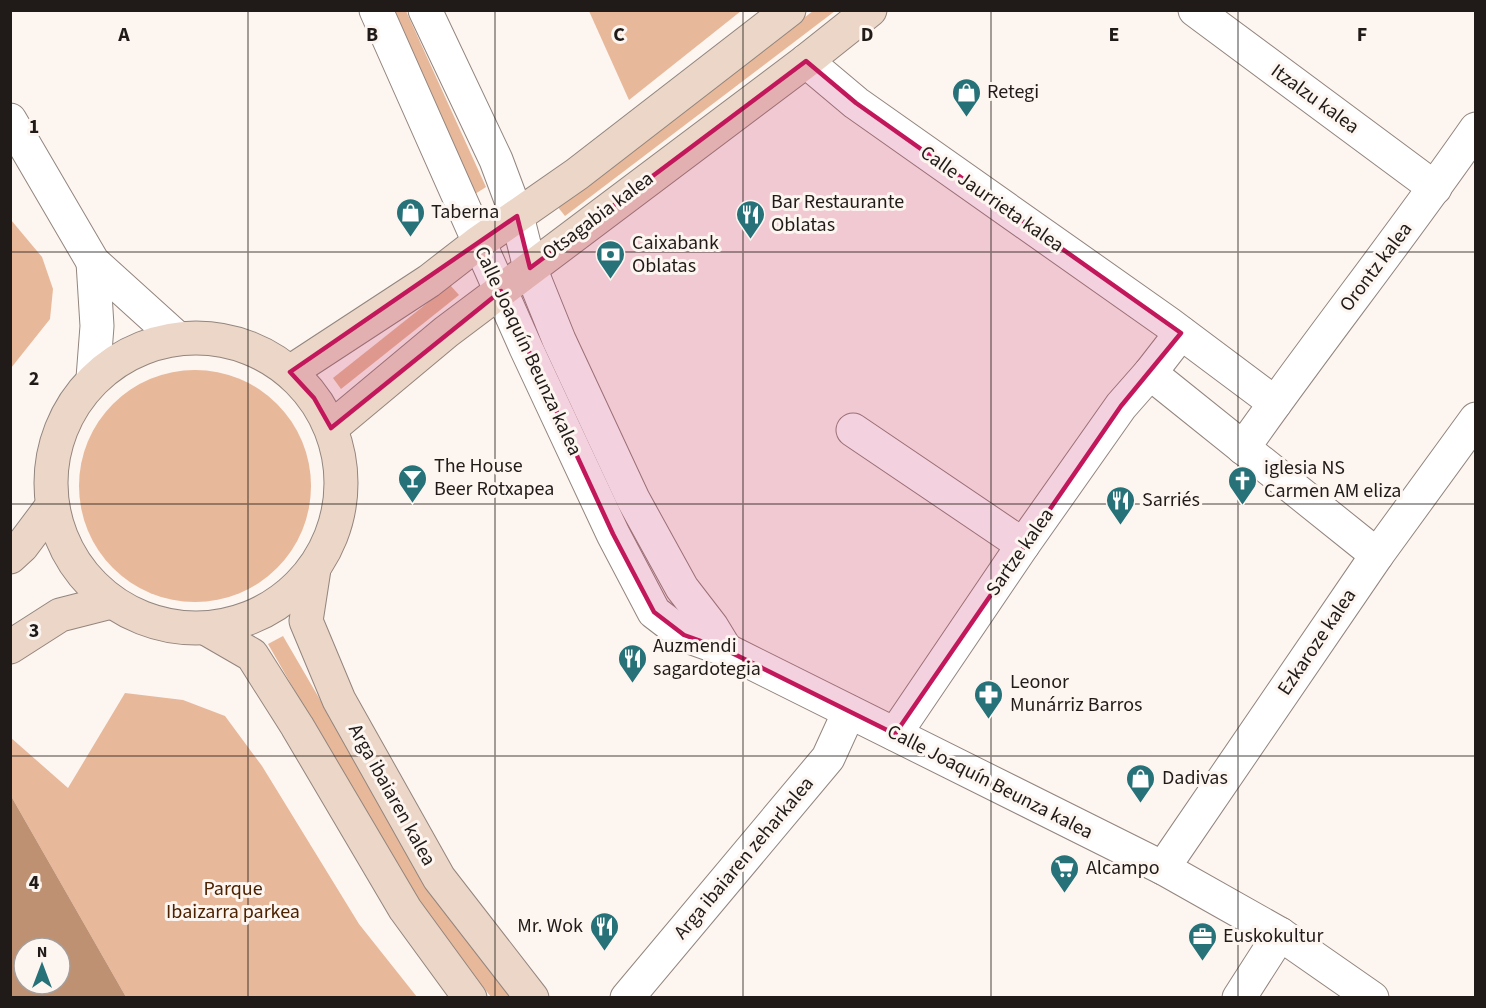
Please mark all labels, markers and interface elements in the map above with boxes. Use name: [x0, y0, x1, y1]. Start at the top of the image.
text: A: [117, 21, 130, 49]
text: B: [366, 21, 378, 49]
text: C: [613, 21, 625, 49]
text: D: [861, 21, 873, 49]
text: E: [1109, 21, 1119, 49]
text: F: [1357, 21, 1367, 49]
street label: Itzalzu kalea: [1265, 57, 1365, 141]
shop icon: Retegi: [950, 76, 982, 118]
place label: Retegi: [987, 78, 1039, 106]
text: 1: [29, 113, 39, 141]
street label: Calle Jaurrieta kalea: [914, 139, 1070, 259]
street label: Otsagabia kalea: [537, 165, 659, 267]
place label: Bar Restaurante Oblatas: [771, 188, 904, 239]
shop icon: Taberna: [394, 196, 426, 238]
place label: Taberna: [431, 198, 499, 226]
restaurant icon: Bar Restaurante Oblatas: [734, 198, 766, 240]
street label: Orontz kalea: [1333, 216, 1419, 318]
place label: Caixabank Oblatas: [632, 229, 719, 280]
bank icon: Caixabank Oblatas: [595, 238, 627, 280]
street label: Calle Joaquín Beunza kalea: [467, 242, 589, 460]
text: 2: [29, 365, 39, 393]
place label: The House Beer Rotxapea: [434, 452, 554, 503]
place label: iglesia NS Carmen AM eliza: [1264, 454, 1401, 505]
bar icon: The House Beer Rotxapea: [397, 462, 429, 504]
church icon: iglesia NS Carmen AM eliza: [1227, 464, 1259, 506]
restaurant icon: Sarriés: [1105, 484, 1137, 526]
place label: Sarriés: [1142, 486, 1200, 514]
street label: Sartze kalea: [979, 502, 1061, 602]
street label: Ezkaroze kalea: [1271, 583, 1363, 701]
text: 3: [29, 617, 39, 645]
place label: Auzmendi sagardotegia: [653, 632, 761, 683]
restaurant icon: Auzmendi sagardotegia: [616, 642, 648, 684]
place label: Leonor Munárriz Barros: [1010, 668, 1142, 719]
pharmacy icon: Leonor Munárriz Barros: [973, 678, 1005, 720]
street label: Calle Joaquín Beunza kalea: [882, 718, 1098, 846]
street label: Arga ibaiaren kalea: [341, 719, 443, 871]
shop icon: Dadivas: [1125, 762, 1157, 804]
place label: Dadivas: [1162, 764, 1228, 792]
street label: Arga ibaiaren zeharkalea: [668, 771, 820, 945]
supermarket icon: Alcampo: [1049, 852, 1081, 894]
place label: Alcampo: [1086, 854, 1159, 882]
text: 4: [29, 869, 40, 897]
park label: Parque Ibaizarra parkea: [166, 875, 300, 926]
restaurant icon: Mr. Wok: [588, 910, 620, 952]
place label: Mr. Wok: [517, 912, 583, 940]
office icon: Euskokultur: [1186, 920, 1218, 962]
place label: Euskokultur: [1223, 922, 1323, 950]
north arrow: [12, 936, 72, 996]
text: N: [37, 941, 47, 963]

